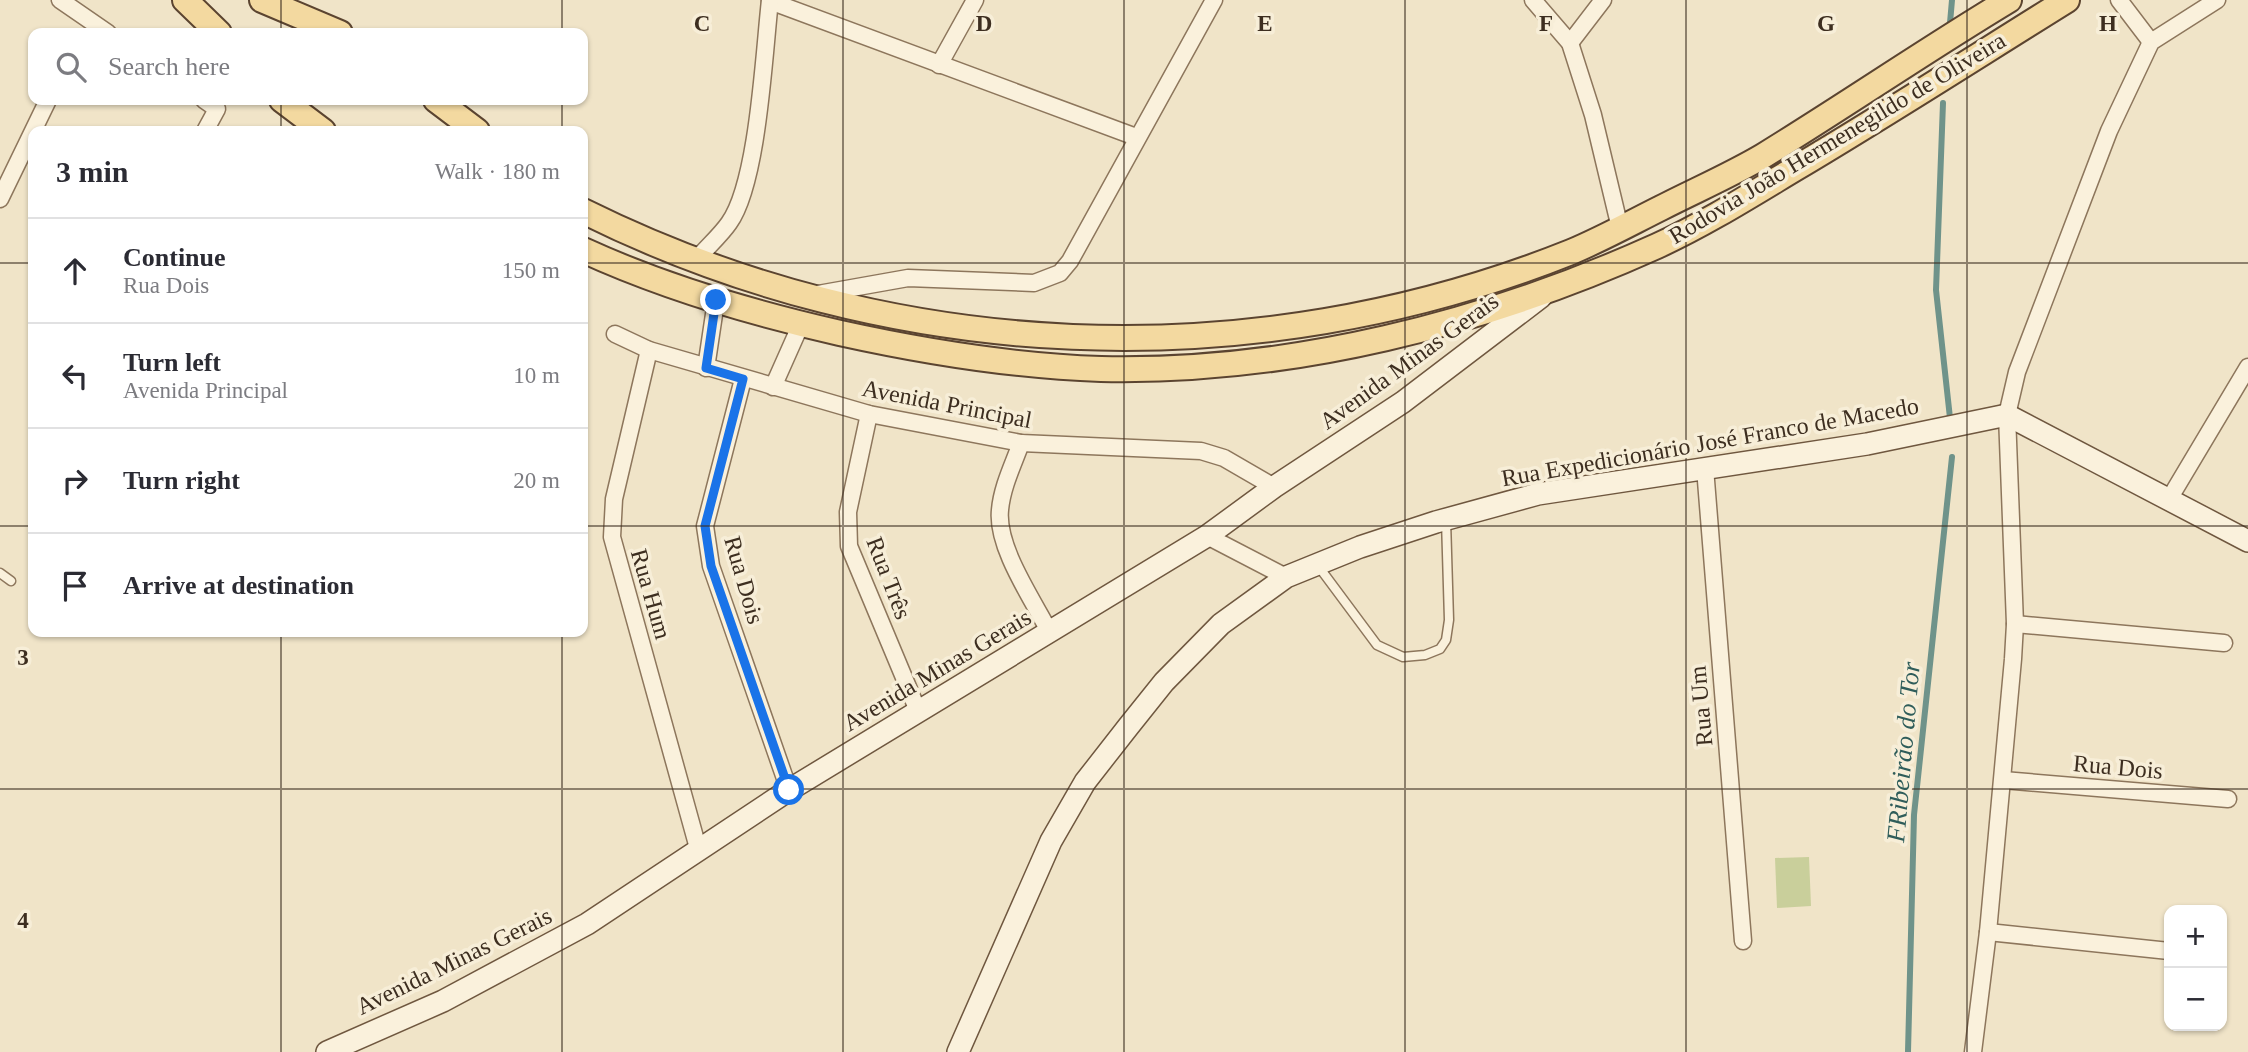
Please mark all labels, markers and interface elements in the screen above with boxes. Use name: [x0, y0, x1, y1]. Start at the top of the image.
text: C: [694, 11, 710, 36]
text: D: [976, 11, 992, 36]
text: E: [1257, 11, 1273, 36]
text: F: [1539, 11, 1553, 36]
text: G: [1817, 11, 1835, 36]
text: H: [2099, 11, 2117, 36]
street label: Rodovia João Hermenegildo de Oliveira: [1664, 27, 2010, 249]
search box: [28, 28, 588, 105]
icon: search: [52, 48, 90, 86]
text: Search here: [108, 52, 230, 81]
text: 3 min: [56, 155, 129, 188]
text: Walk · 180 m: [435, 159, 560, 184]
text: Continue: [123, 243, 226, 272]
icon: ahead: [56, 252, 94, 290]
text: 150 m: [502, 258, 560, 283]
text: Rua Dois: [123, 273, 209, 298]
route end: [700, 284, 731, 315]
street label: Avenida Minas Gerais: [1315, 288, 1503, 434]
text: Turn left: [123, 348, 221, 377]
icon: left: [56, 357, 94, 395]
text: 10 m: [513, 363, 560, 388]
street label: Avenida Principal: [860, 375, 1034, 433]
text: Avenida Principal: [123, 378, 288, 403]
street label: Rua Expedicionário José Franco de Macedo: [1499, 392, 1921, 492]
icon: right: [56, 462, 94, 500]
text: Turn right: [123, 466, 240, 495]
text: 20 m: [513, 468, 560, 493]
street label: Rua Dois: [719, 533, 769, 627]
street label: Rua Três: [861, 533, 917, 623]
street label: Rua Hum: [626, 546, 676, 642]
icon: arrive: [56, 567, 94, 605]
text: Arrive at destination: [123, 571, 354, 600]
street label: Avenida Minas Gerais: [839, 604, 1035, 736]
text: 3: [17, 645, 29, 670]
water label: FRibeirão do Tor: [1881, 660, 1926, 844]
street label: Rua Um: [1685, 664, 1717, 747]
street label: Rua Dois: [2072, 750, 2164, 784]
route start: [773, 774, 804, 805]
street label: Avenida Minas Gerais: [352, 902, 556, 1020]
map controls: [2164, 905, 2227, 1031]
button: +: [2164, 905, 2227, 968]
text: 4: [17, 908, 29, 933]
button: −: [2164, 968, 2227, 1031]

